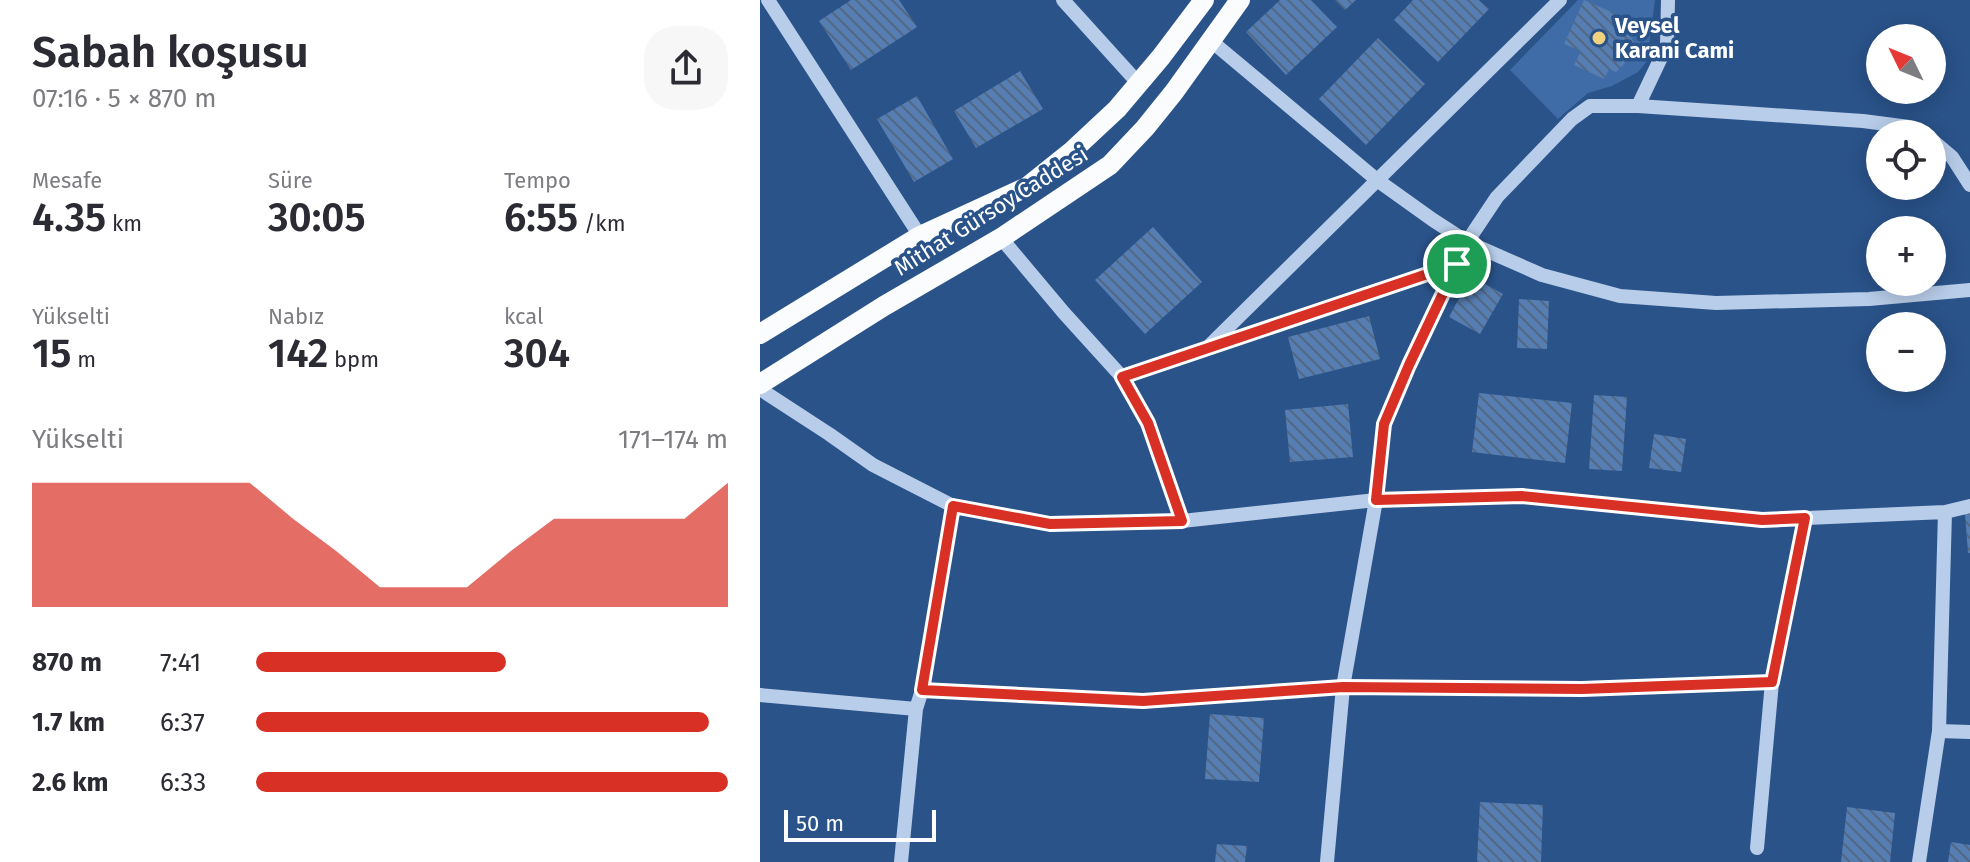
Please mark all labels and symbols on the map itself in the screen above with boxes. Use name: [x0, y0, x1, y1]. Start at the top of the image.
place label: Veysel Karani Cami: [1614, 12, 1734, 64]
north arrow: [1866, 24, 1946, 104]
marker: Veysel Karani Cami: [1590, 29, 1608, 47]
street label: Mithat Gürsoy Caddesi: [889, 140, 1093, 282]
pin: [1423, 230, 1491, 298]
scale bar: [784, 806, 936, 842]

